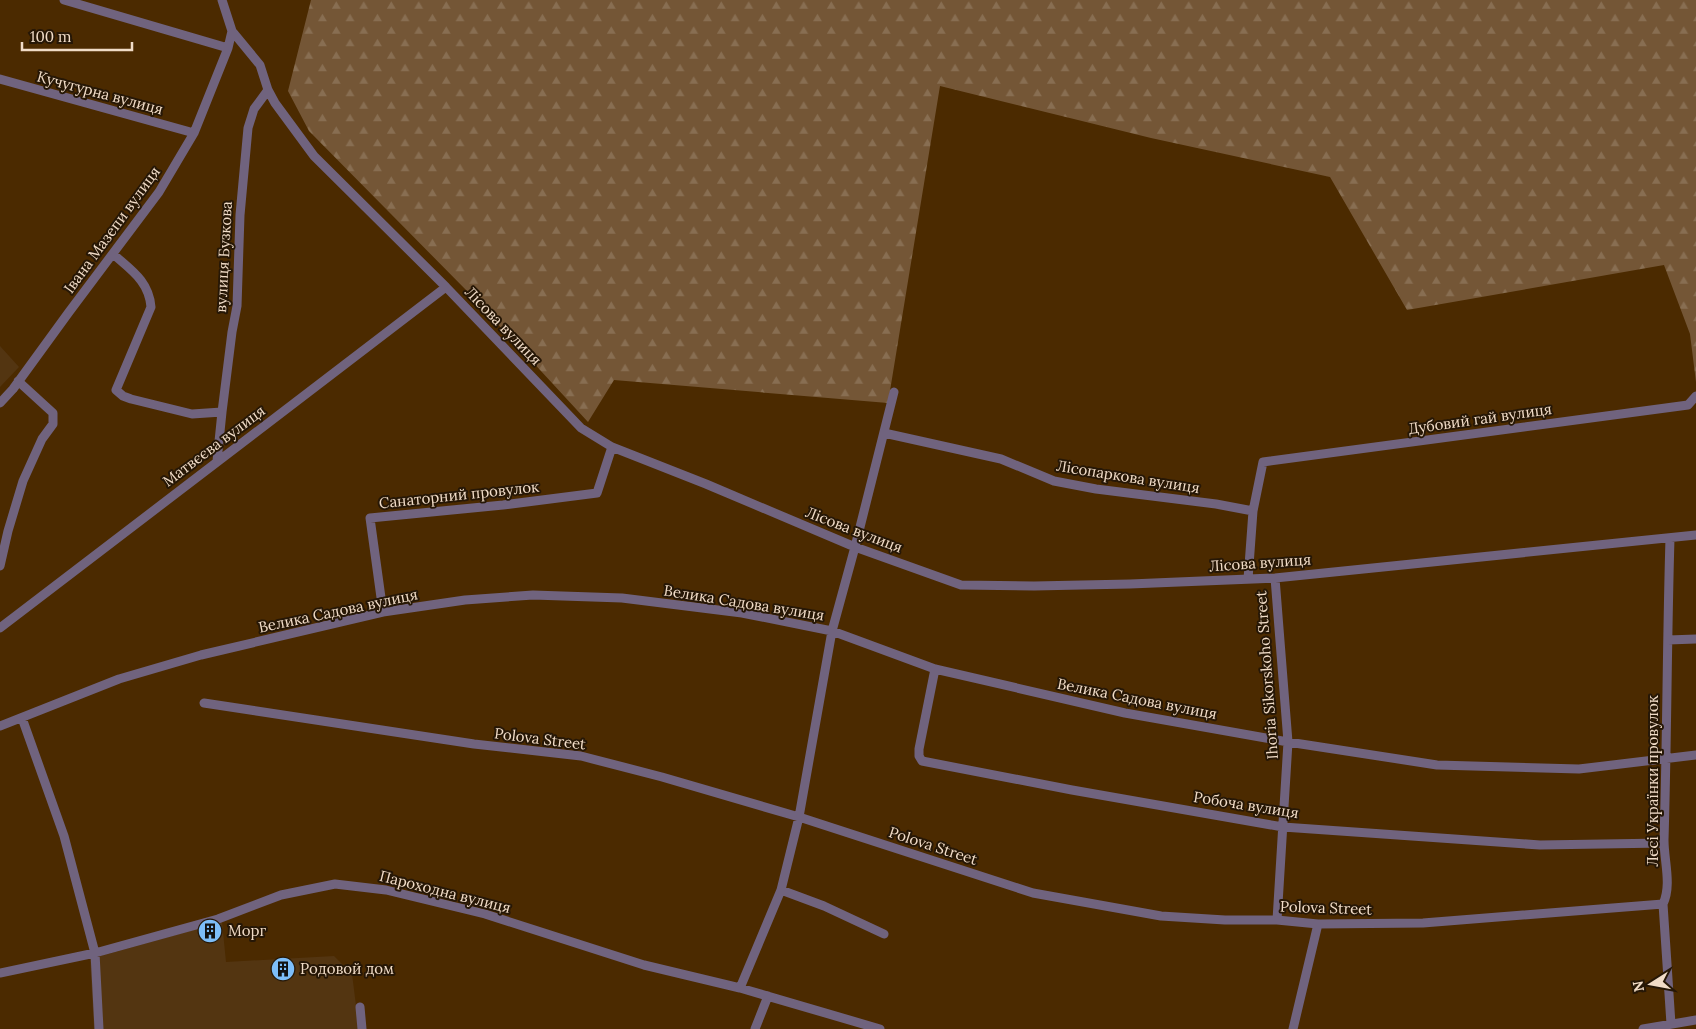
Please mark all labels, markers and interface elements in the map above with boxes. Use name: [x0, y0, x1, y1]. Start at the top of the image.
scale bar: [22, 20, 132, 52]
text: 100 m: [30, 27, 71, 46]
street label: Кучугурна вулиця: [35, 67, 165, 118]
street label: Івана Мазепи вулиця: [59, 163, 164, 297]
street label: вулиця Бузкова: [211, 200, 236, 313]
street label: Лісова вулиця: [461, 282, 546, 369]
street label: Дубовий гай вулиця: [1407, 399, 1553, 438]
street label: Матвєєва вулиця: [159, 401, 269, 490]
street label: Лісопаркова вулиця: [1055, 456, 1201, 497]
street label: Санаторний провулок: [378, 477, 540, 512]
street label: Лісова вулиця: [803, 502, 905, 557]
street label: Лісова вулиця: [1208, 549, 1312, 576]
street label: Велика Садова вулиця: [662, 580, 826, 625]
street label: Велика Садова вулиця: [257, 584, 419, 637]
street label: Ihoria Sikorskoho Street: [1251, 590, 1282, 760]
street label: Велика Садова вулиця: [1056, 674, 1219, 723]
street label: Лесі Українки провулок: [1643, 695, 1662, 867]
street label: Polova Street: [493, 723, 587, 754]
street label: Робоча вулиця: [1192, 787, 1300, 822]
street label: Polova Street: [886, 822, 980, 869]
street label: Пароходна вулиця: [377, 866, 513, 917]
street label: Polova Street: [1280, 896, 1373, 919]
building icon: Морг: [197, 918, 223, 944]
place label: Морг: [228, 921, 267, 940]
building icon: Родовой дом: [270, 956, 296, 982]
place label: Родовой дом: [300, 959, 394, 978]
north arrow: [1626, 959, 1676, 1009]
text: N: [1628, 979, 1648, 994]

